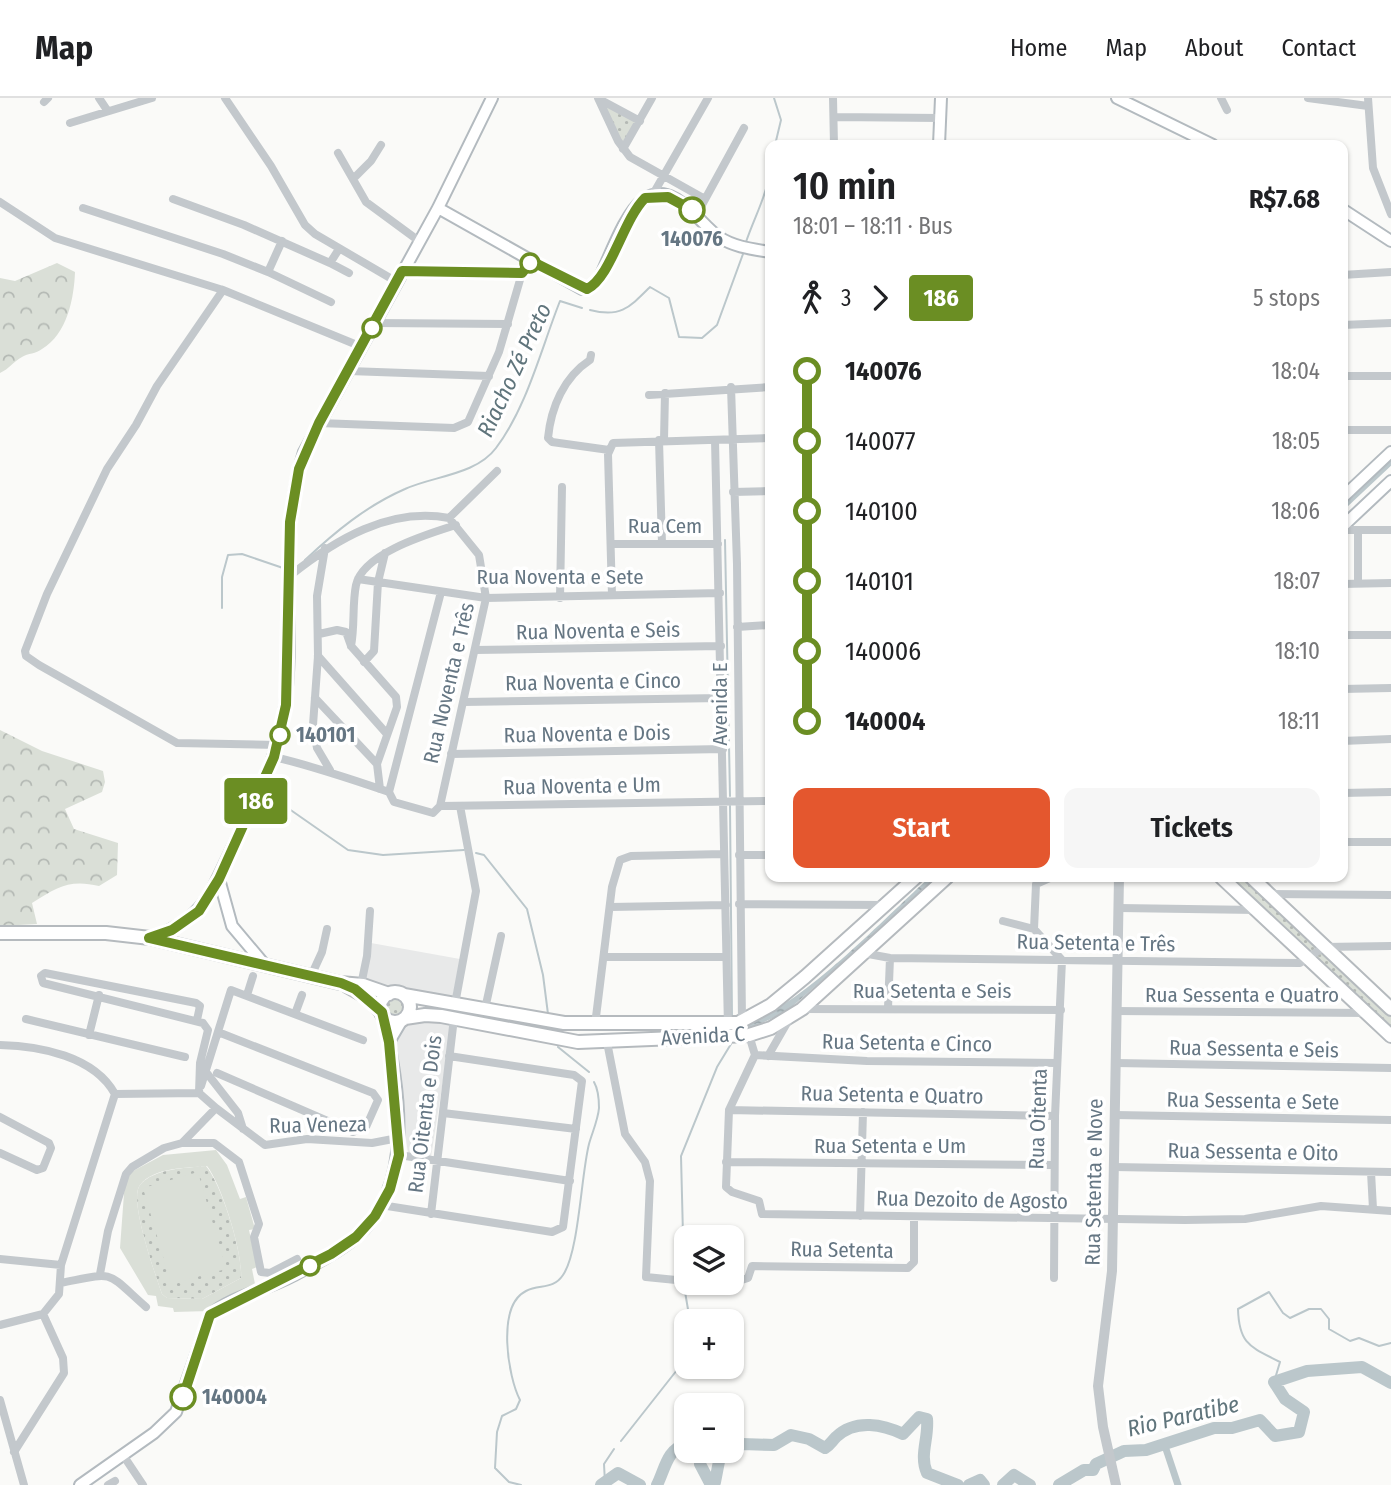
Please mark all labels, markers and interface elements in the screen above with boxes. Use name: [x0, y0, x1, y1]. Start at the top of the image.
text: Map: [35, 28, 93, 68]
text: Home: [1010, 34, 1067, 62]
text: Map: [1105, 34, 1147, 62]
text: About: [1185, 34, 1243, 62]
text: Contact: [1281, 34, 1356, 62]
text: 10 min: [793, 163, 896, 209]
text: R$7.68: [1249, 184, 1320, 215]
marker: 140076: [679, 197, 705, 223]
text: 18:01 – 18:11 · Bus: [793, 212, 953, 240]
place label: 140076: [661, 226, 723, 252]
unlabelled marker: [520, 253, 540, 273]
icon: walk: [793, 279, 831, 317]
icon: forward: [861, 279, 899, 317]
text: 3: [841, 284, 851, 312]
text: 186: [923, 284, 959, 312]
text: 5 stops: [1253, 284, 1320, 312]
water label: Riacho Zé Preto: [471, 299, 557, 441]
unlabelled marker: [362, 318, 382, 338]
text: 140076: [845, 356, 922, 387]
text: 18:04: [1272, 357, 1320, 385]
text: 140077: [845, 426, 916, 457]
text: 18:05: [1272, 427, 1320, 455]
text: 140100: [845, 496, 918, 527]
text: 18:06: [1271, 497, 1320, 525]
street label: Rua Cem: [628, 513, 702, 539]
street label: Rua Noventa e Sete: [476, 564, 644, 590]
text: 140101: [845, 566, 914, 597]
text: 18:07: [1274, 567, 1320, 595]
street label: Rua Noventa e Três: [418, 600, 480, 766]
street label: Rua Noventa e Seis: [516, 617, 680, 645]
text: 140006: [845, 636, 921, 667]
text: 18:10: [1275, 637, 1320, 665]
street label: Avenida E: [707, 662, 733, 746]
street label: Rua Noventa e Cinco: [505, 667, 681, 697]
text: 140004: [845, 706, 925, 737]
text: 18:11: [1278, 707, 1320, 735]
street label: Rua Noventa e Dois: [503, 720, 671, 748]
place label: 140101: [296, 722, 355, 748]
marker: 140101: [270, 725, 290, 745]
street label: Rua Noventa e Um: [503, 772, 661, 800]
line badge: 186: [216, 778, 296, 824]
text: 186: [238, 787, 274, 815]
button: Start: [793, 788, 1050, 868]
button: Tickets: [1064, 788, 1320, 868]
street label: Rua Setenta e Três: [1016, 929, 1176, 957]
street label: Rua Setenta e Seis: [853, 978, 1011, 1004]
street label: Rua Sessenta e Quatro: [1145, 982, 1339, 1008]
street label: Avenida C: [660, 1021, 746, 1051]
street label: Rua Setenta e Cinco: [822, 1029, 992, 1057]
street label: Rua Oitenta e Dois: [402, 1034, 448, 1194]
street label: Rua Sessenta e Seis: [1169, 1035, 1339, 1063]
street label: Rua Oitenta: [1023, 1068, 1053, 1170]
street label: Rua Setenta e Quatro: [800, 1080, 984, 1110]
street label: Rua Sessenta e Sete: [1166, 1086, 1340, 1116]
street label: Rua Setenta e Nove: [1080, 1098, 1108, 1266]
street label: Rua Veneza: [269, 1111, 367, 1139]
street label: Rua Setenta e Um: [814, 1133, 966, 1159]
street label: Rua Sessenta e Oito: [1167, 1138, 1339, 1166]
street label: Rua Dezoito de Agosto: [876, 1185, 1068, 1215]
map controls: [674, 1225, 744, 1463]
button: layers: [674, 1225, 744, 1295]
street label: Rua Setenta: [790, 1236, 894, 1264]
unlabelled marker: [300, 1256, 320, 1276]
button: +: [674, 1309, 744, 1379]
marker: 140004: [170, 1384, 196, 1410]
place label: 140004: [202, 1384, 267, 1410]
water label: Rio Paratibe: [1124, 1389, 1242, 1442]
button: −: [674, 1393, 744, 1463]

